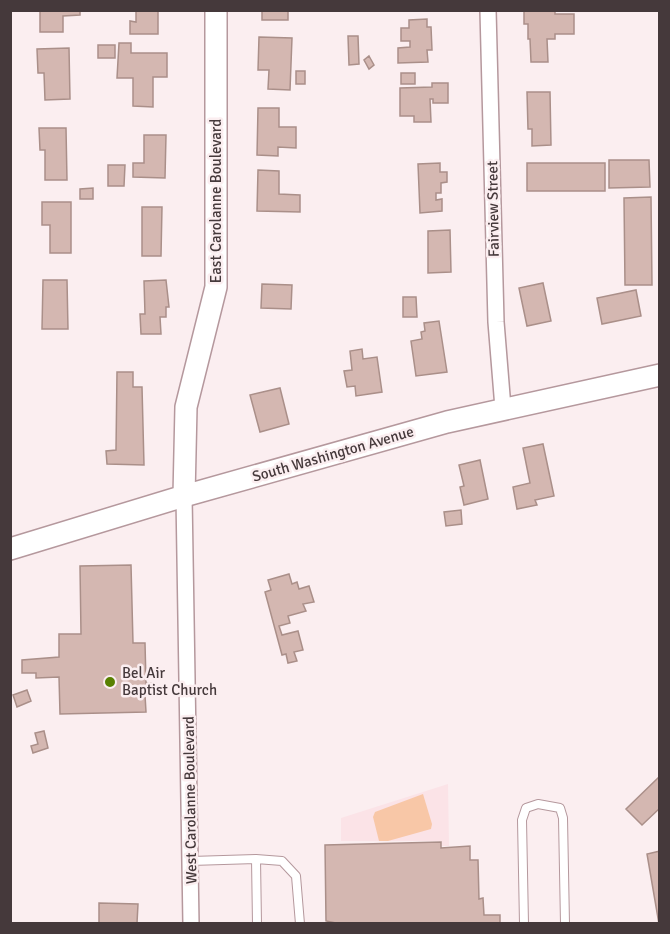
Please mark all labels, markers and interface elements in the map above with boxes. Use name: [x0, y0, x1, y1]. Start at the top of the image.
street label: East Carolanne Boulevard: [207, 119, 225, 283]
street label: Fairview Street: [483, 161, 503, 257]
street label: South Washington Avenue: [250, 422, 416, 486]
place label: Bel Air Baptist Church: [122, 664, 217, 699]
marker: Bel Air Baptist Church: [103, 675, 117, 689]
street label: West Carolanne Boulevard: [180, 716, 200, 884]

